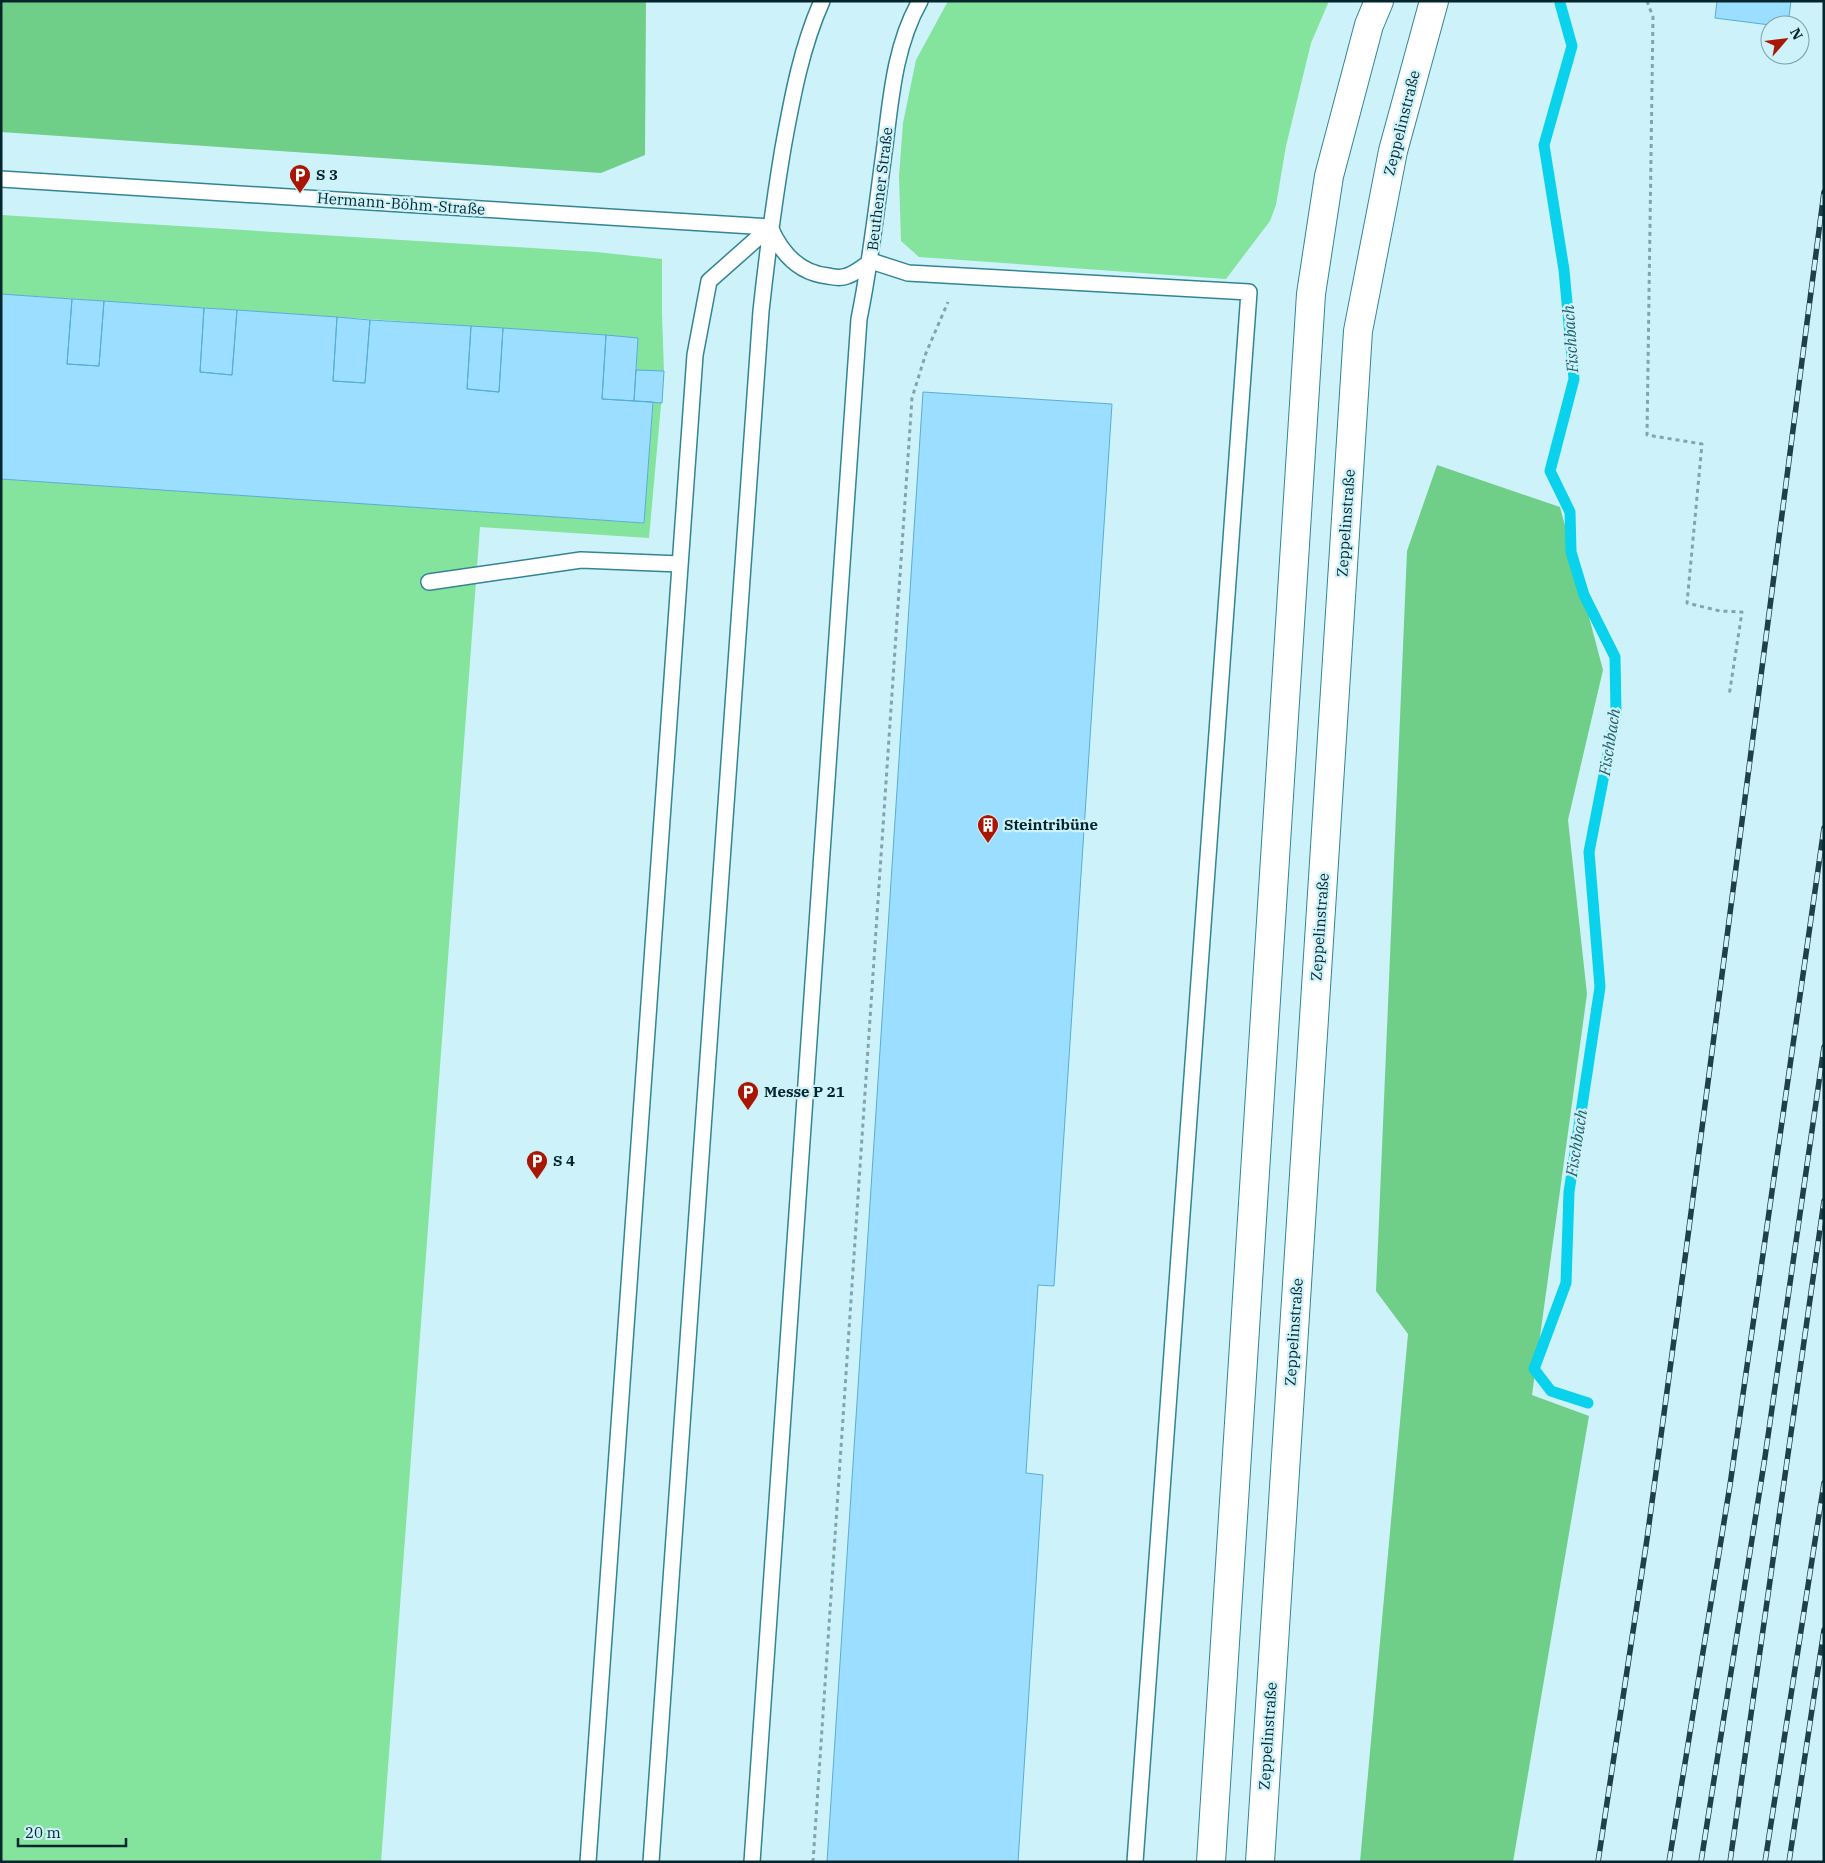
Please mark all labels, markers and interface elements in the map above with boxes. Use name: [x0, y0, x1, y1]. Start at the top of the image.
north arrow: [1760, 15, 1810, 65]
text: N: [1786, 25, 1807, 43]
street label: Zeppelinstraße: [1379, 68, 1424, 178]
street label: Beuthener Straße: [862, 126, 897, 252]
parking icon: S 3: [288, 163, 312, 194]
place label: S 3: [316, 165, 338, 184]
street label: Hermann-Böhm-Straße: [316, 188, 486, 219]
water label: Fischbach: [1558, 304, 1582, 374]
street label: Zeppelinstraße: [1332, 468, 1359, 577]
water label: Fischbach: [1594, 707, 1624, 778]
building icon: Steintribüne: [976, 813, 1000, 844]
place label: Steintribüne: [1004, 815, 1098, 834]
street label: Zeppelinstraße: [1306, 872, 1333, 981]
parking icon: Messe P 21: [736, 1080, 760, 1111]
place label: Messe P 21: [764, 1082, 845, 1101]
water label: Fischbach: [1561, 1108, 1591, 1179]
parking icon: S 4: [525, 1149, 549, 1180]
place label: S 4: [553, 1151, 575, 1170]
street label: Zeppelinstraße: [1280, 1277, 1307, 1386]
street label: Zeppelinstraße: [1254, 1681, 1281, 1790]
scale bar: [18, 1816, 125, 1848]
text: 20 m: [25, 1823, 61, 1842]

